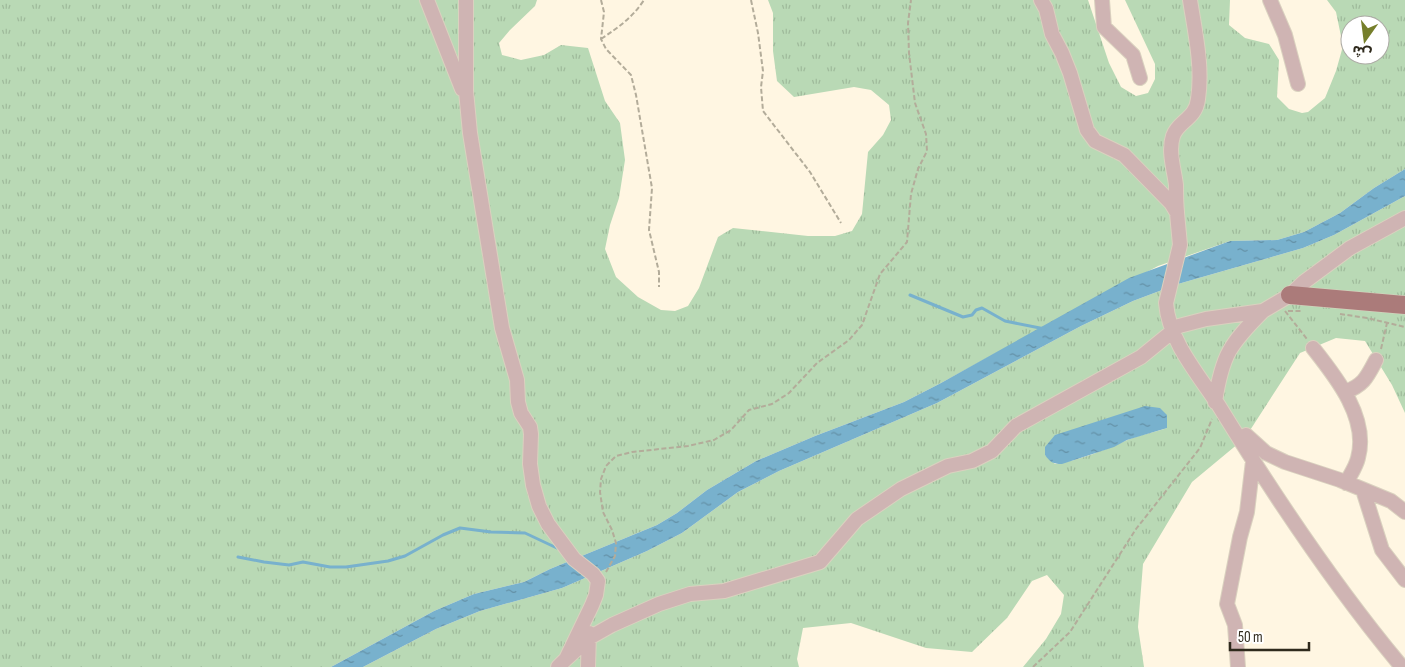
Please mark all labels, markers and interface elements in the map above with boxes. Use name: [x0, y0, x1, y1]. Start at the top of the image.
north arrow: [1340, 15, 1390, 65]
text: ش: [1351, 42, 1373, 63]
scale bar: [1230, 620, 1309, 652]
text: 50 m: [1238, 628, 1263, 647]

